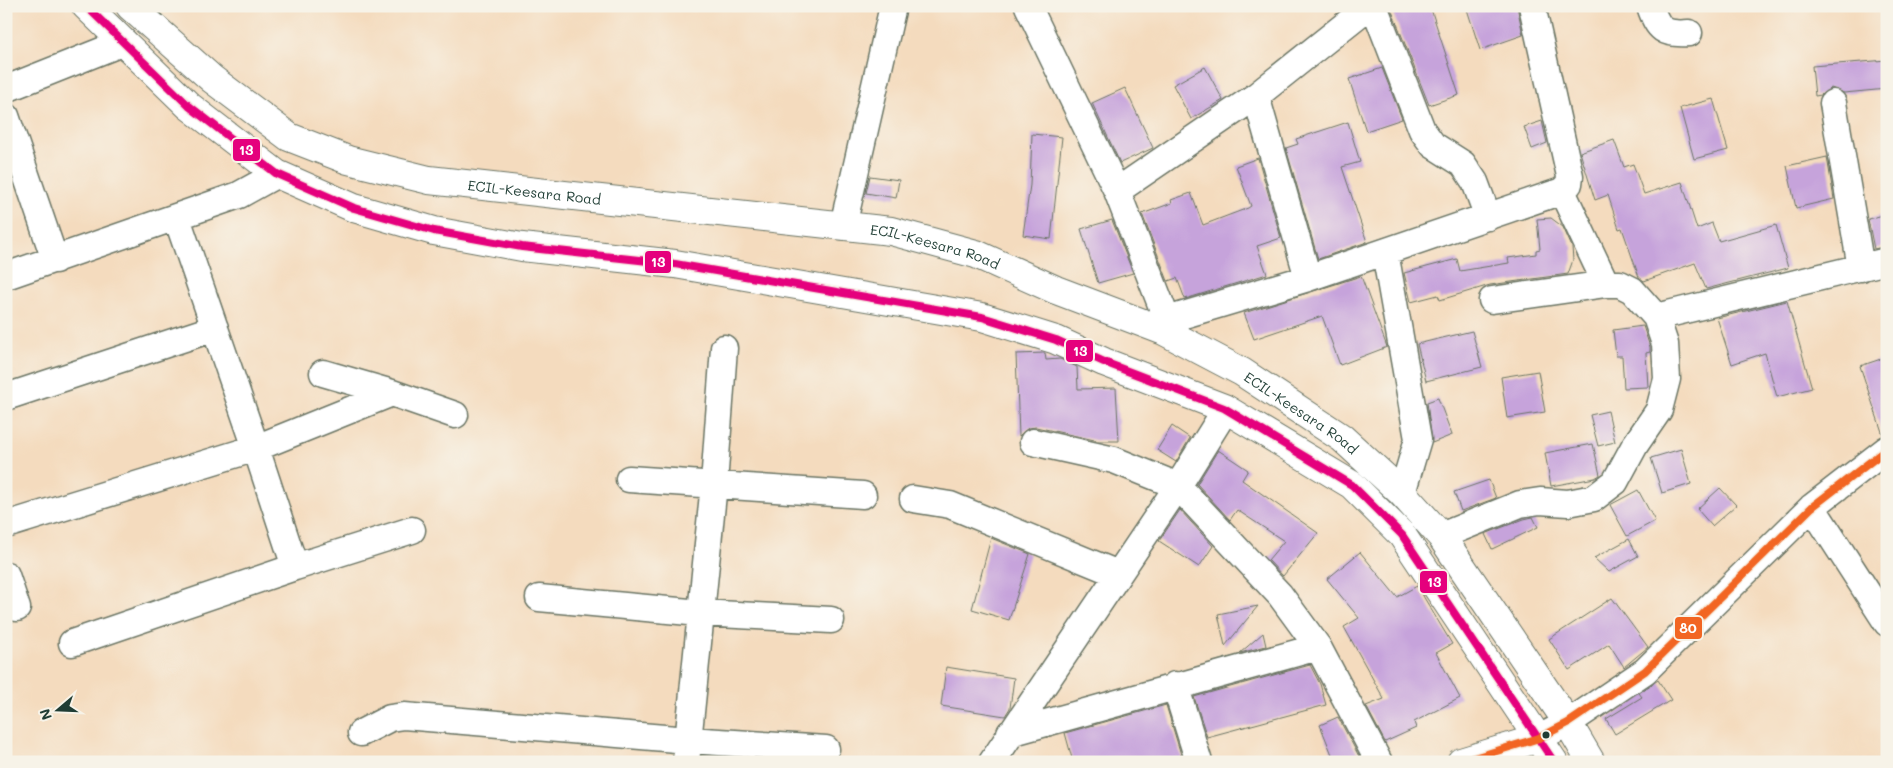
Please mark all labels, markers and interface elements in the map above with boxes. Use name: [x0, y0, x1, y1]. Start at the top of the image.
line badge: 13: [232, 138, 261, 162]
text: 13: [239, 140, 253, 159]
street label: ECIL-Keesara Road: [467, 175, 602, 208]
street label: ECIL-Keesara Road: [869, 219, 1003, 273]
line badge: 13: [644, 250, 672, 274]
text: 13: [651, 252, 665, 271]
line badge: 13: [1065, 339, 1094, 363]
text: 13: [1073, 341, 1087, 360]
street label: ECIL-Keesara Road: [1241, 367, 1363, 458]
line badge: 13: [1419, 570, 1448, 594]
text: 13: [1427, 572, 1441, 591]
line badge: 80: [1674, 616, 1703, 640]
text: 80: [1679, 618, 1697, 637]
north arrow: [32, 686, 82, 736]
text: N: [35, 706, 56, 723]
unlabelled marker: [1541, 730, 1551, 740]

